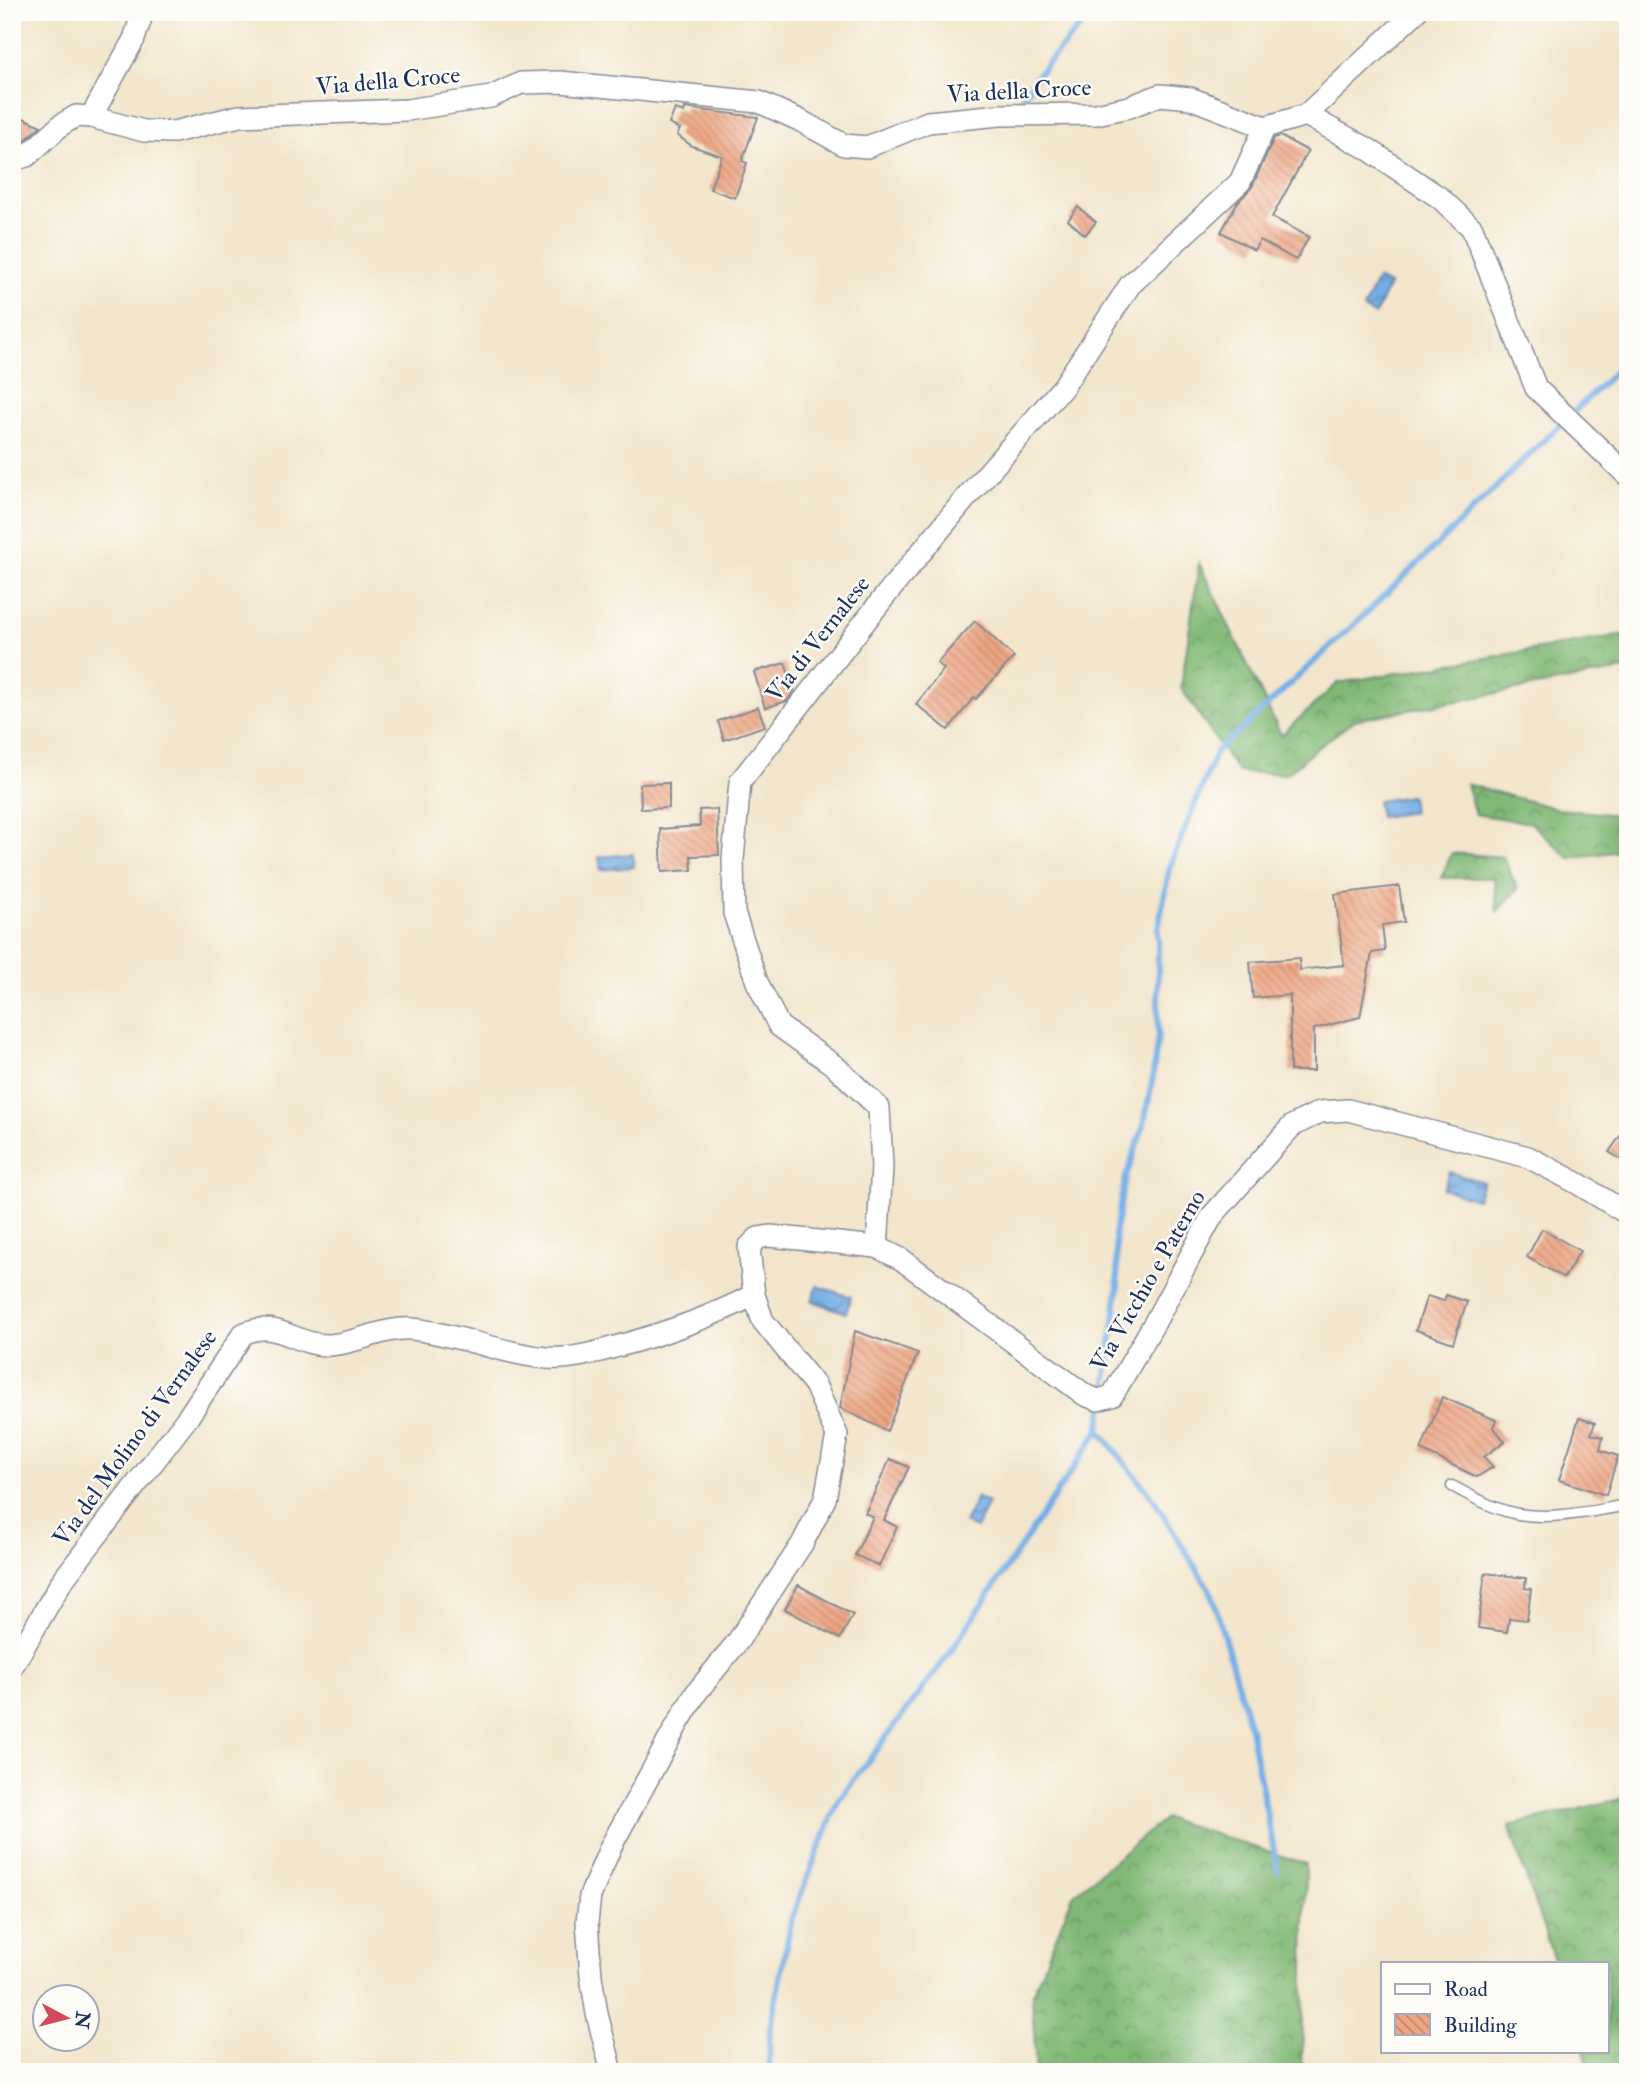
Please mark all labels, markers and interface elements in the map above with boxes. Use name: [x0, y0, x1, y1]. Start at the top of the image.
street label: Via della Croce: [315, 59, 461, 103]
street label: Via della Croce: [946, 72, 1092, 110]
street label: Via di Vernalese: [759, 570, 877, 708]
street label: Via Vicchio e Paterno: [1083, 1184, 1213, 1378]
street label: Via del Molino di Vernalese: [46, 1323, 224, 1553]
legend: [1381, 1962, 1608, 2052]
text: Road: [1444, 1976, 1489, 2003]
north arrow: [32, 1982, 102, 2052]
text: N: [69, 2009, 95, 2031]
text: Building: [1444, 2012, 1517, 2039]

